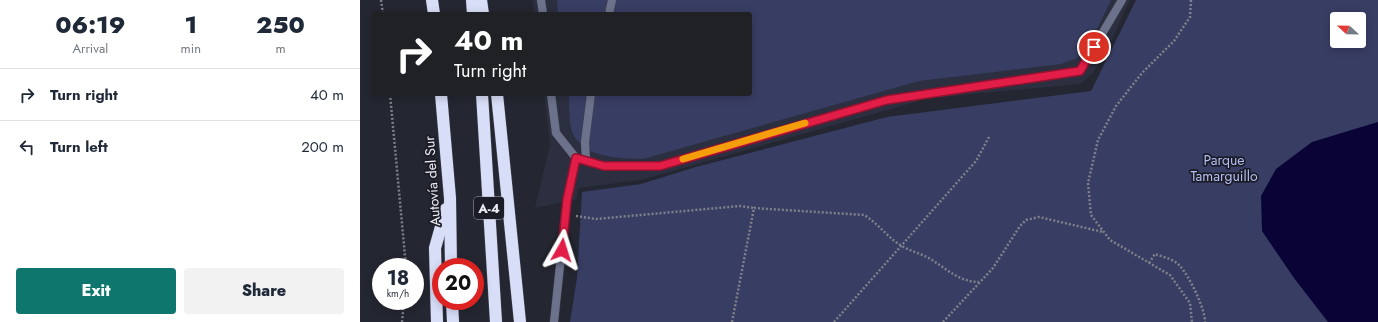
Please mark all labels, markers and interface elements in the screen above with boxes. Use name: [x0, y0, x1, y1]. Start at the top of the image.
text: 06:19: [55, 7, 125, 42]
text: 1: [184, 7, 197, 42]
text: 250: [256, 7, 305, 42]
north arrow: [1330, 12, 1366, 48]
map controls: [1330, 12, 1366, 48]
text: 40 m: [454, 20, 523, 61]
icon: right: [388, 28, 440, 80]
pin: [1077, 30, 1111, 64]
icon: arrive: [1083, 36, 1105, 58]
text: Arrival: [72, 39, 108, 58]
text: min: [181, 39, 201, 58]
text: m: [275, 39, 286, 58]
text: Turn right: [454, 58, 526, 84]
icon: right: [16, 84, 38, 106]
text: Turn right: [50, 84, 118, 106]
text: 40 m: [310, 84, 344, 106]
street label: Autovía del Sur: [419, 135, 445, 227]
icon: left: [16, 136, 38, 158]
text: Turn left: [50, 136, 108, 158]
text: 200 m: [301, 136, 344, 158]
park label: Parque Tamarguillo: [1190, 150, 1258, 186]
road number: A-4: [474, 197, 504, 219]
position arrow: [541, 229, 583, 271]
speed limit sign: 20: [432, 258, 484, 310]
text: 18: [387, 264, 409, 293]
button: Exit: [16, 268, 176, 314]
button: Share: [184, 268, 344, 314]
text: km/h: [387, 286, 409, 301]

